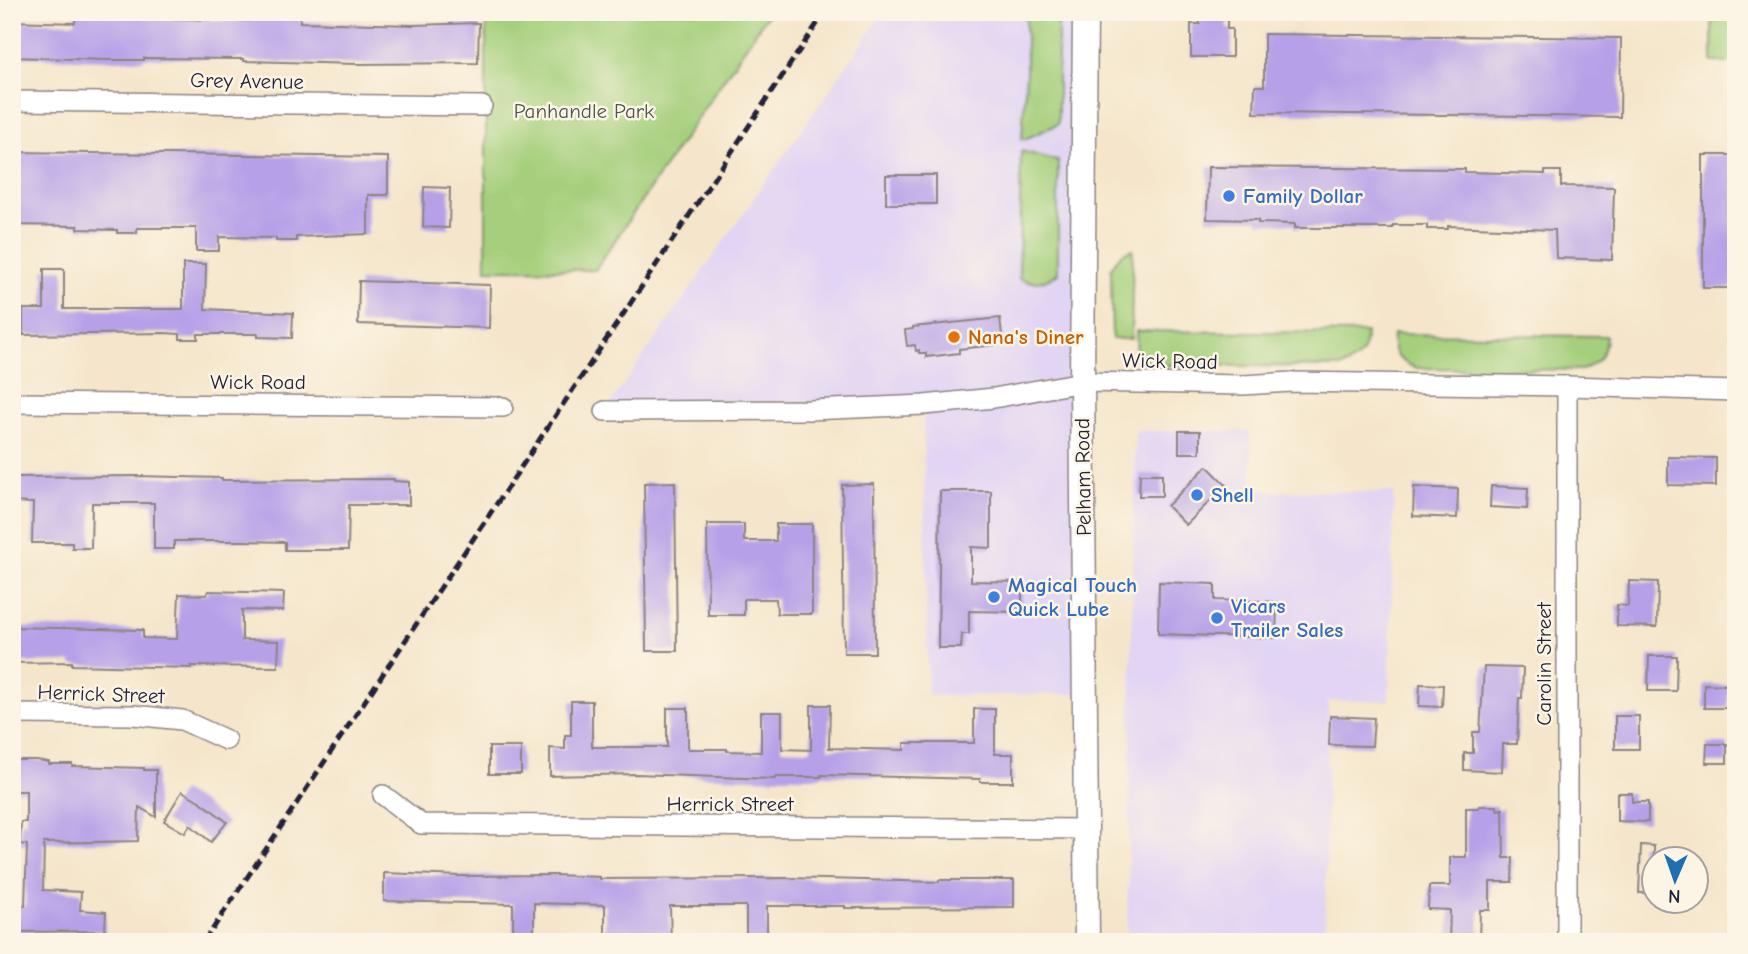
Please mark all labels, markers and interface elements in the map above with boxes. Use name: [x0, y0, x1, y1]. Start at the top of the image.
street label: Grey Avenue: [190, 68, 304, 94]
park label: Panhandle Park: [514, 99, 654, 123]
place label: Family Dollar: [1243, 184, 1363, 208]
marker: Family Dollar: [1221, 188, 1237, 204]
place label: Nana's Diner: [968, 325, 1084, 349]
marker: Nana's Diner: [946, 329, 962, 345]
street label: Wick Road: [1122, 348, 1218, 374]
street label: Wick Road: [210, 370, 306, 394]
street label: Pelham Road: [1070, 418, 1096, 536]
place label: Shell: [1211, 483, 1254, 507]
marker: Shell: [1189, 487, 1205, 503]
place label: Magical Touch Quick Lube: [1008, 573, 1137, 621]
marker: Magical Touch Quick Lube: [986, 589, 1002, 605]
place label: Vicars Trailer Sales: [1231, 594, 1343, 642]
street label: Carolin Street: [1532, 601, 1556, 726]
marker: Vicars Trailer Sales: [1209, 610, 1225, 626]
street label: Herrick Street: [37, 680, 166, 708]
street label: Herrick Street: [666, 792, 795, 816]
north arrow: [1640, 846, 1710, 916]
text: N: [1668, 885, 1681, 907]

